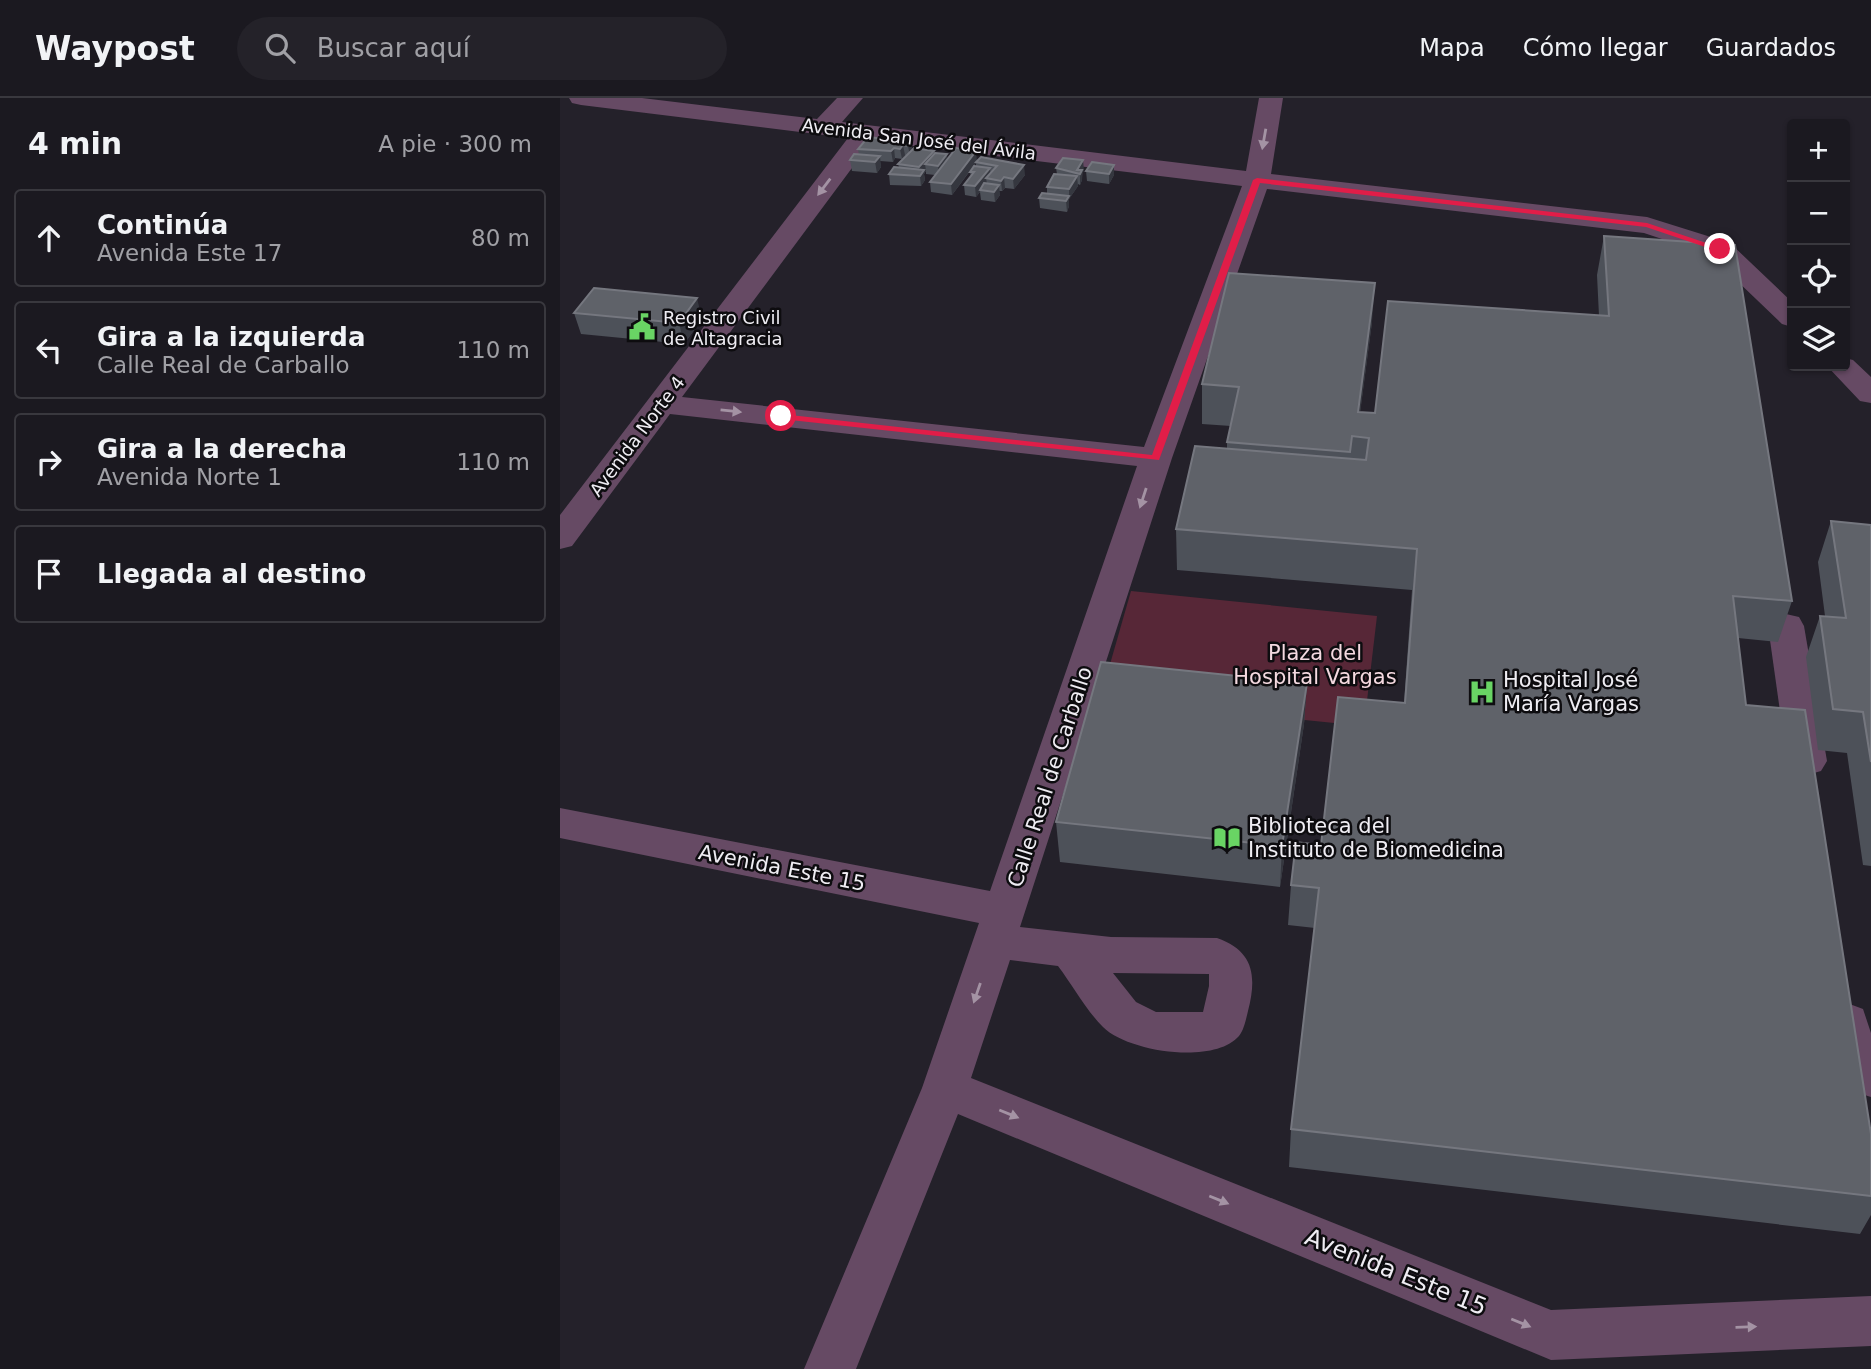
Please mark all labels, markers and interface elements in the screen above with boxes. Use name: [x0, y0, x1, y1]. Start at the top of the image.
search box: [237, 17, 727, 80]
text: Waypost: [35, 29, 195, 68]
icon: search: [261, 29, 299, 67]
text: Buscar aquí: [317, 33, 470, 63]
text: Mapa: [1419, 34, 1485, 62]
text: Cómo llegar: [1523, 34, 1668, 62]
text: Guardados: [1706, 34, 1836, 62]
street label: Avenida San José del Ávila: [801, 114, 1037, 164]
map controls: [1787, 119, 1850, 371]
button: +: [1787, 119, 1850, 182]
text: 4 min: [28, 126, 122, 161]
one-way arrow: [1258, 128, 1269, 150]
text: A pie · 300 m: [378, 131, 532, 157]
one-way arrow: [816, 178, 831, 196]
button: −: [1787, 182, 1850, 245]
text: Continúa: [97, 210, 228, 240]
icon: ahead: [30, 219, 68, 257]
text: 80 m: [471, 225, 530, 251]
route end: [1704, 233, 1735, 264]
text: Avenida Este 17: [97, 240, 282, 266]
button: locate: [1787, 245, 1850, 308]
place label: Registro Civil de Altagracia: [663, 307, 782, 349]
button: layers: [1787, 308, 1850, 371]
public building icon: Registro Civil de Altagracia: [627, 312, 657, 342]
text: Gira a la izquierda: [97, 322, 365, 352]
icon: left: [30, 331, 68, 369]
text: 110 m: [456, 337, 530, 363]
text: Calle Real de Carballo: [97, 352, 350, 378]
street label: Avenida Norte 4: [585, 372, 689, 500]
route start: [765, 400, 796, 431]
one-way arrow: [720, 406, 742, 417]
text: Gira a la derecha: [97, 434, 347, 464]
icon: right: [30, 443, 68, 481]
text: 110 m: [456, 449, 530, 475]
text: Avenida Norte 1: [97, 464, 282, 490]
one-way arrow: [1137, 488, 1148, 509]
icon: arrive: [30, 555, 68, 593]
text: Llegada al destino: [97, 559, 366, 589]
park label: Plaza del Hospital Vargas: [1233, 641, 1397, 689]
street label: Calle Real de Carballo: [1003, 664, 1097, 890]
place label: Hospital José María Vargas: [1503, 668, 1639, 716]
hospital icon: Hospital José María Vargas: [1467, 677, 1497, 707]
place label: Biblioteca del Instituto de Biomedicina: [1248, 814, 1504, 862]
library icon: Biblioteca del Instituto de Biomedicina: [1212, 823, 1242, 853]
street label: Avenida Este 15: [697, 840, 867, 896]
one-way arrow: [972, 982, 982, 1003]
one-way arrow: [998, 1108, 1019, 1119]
one-way arrow: [1209, 1194, 1230, 1205]
street label: Avenida Este 15: [1301, 1223, 1491, 1321]
one-way arrow: [1510, 1317, 1531, 1328]
one-way arrow: [1735, 1321, 1757, 1332]

